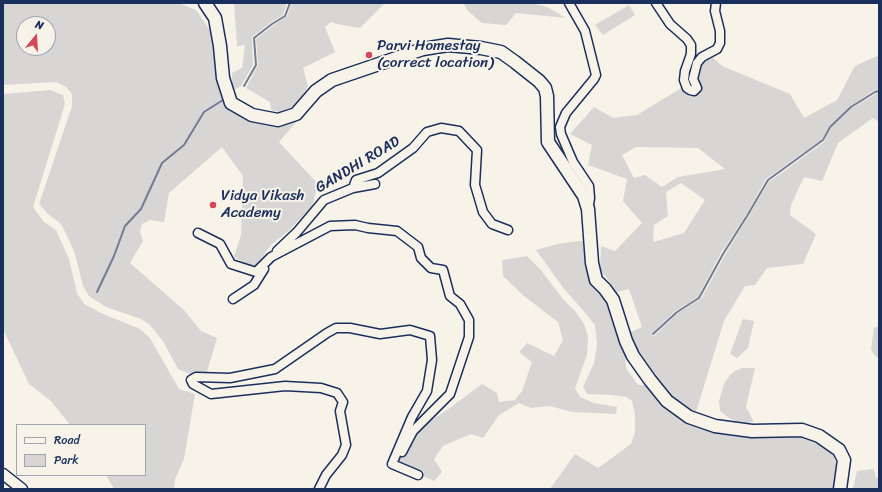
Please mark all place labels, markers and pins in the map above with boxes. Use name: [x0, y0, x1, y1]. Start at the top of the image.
place label: Parvi Homestay (correct location): [377, 37, 493, 72]
marker: Parvi Homestay (correct location): [364, 50, 374, 60]
place label: Vidya Vikash Academy: [221, 187, 304, 222]
marker: Vidya Vikash Academy: [208, 200, 218, 210]

